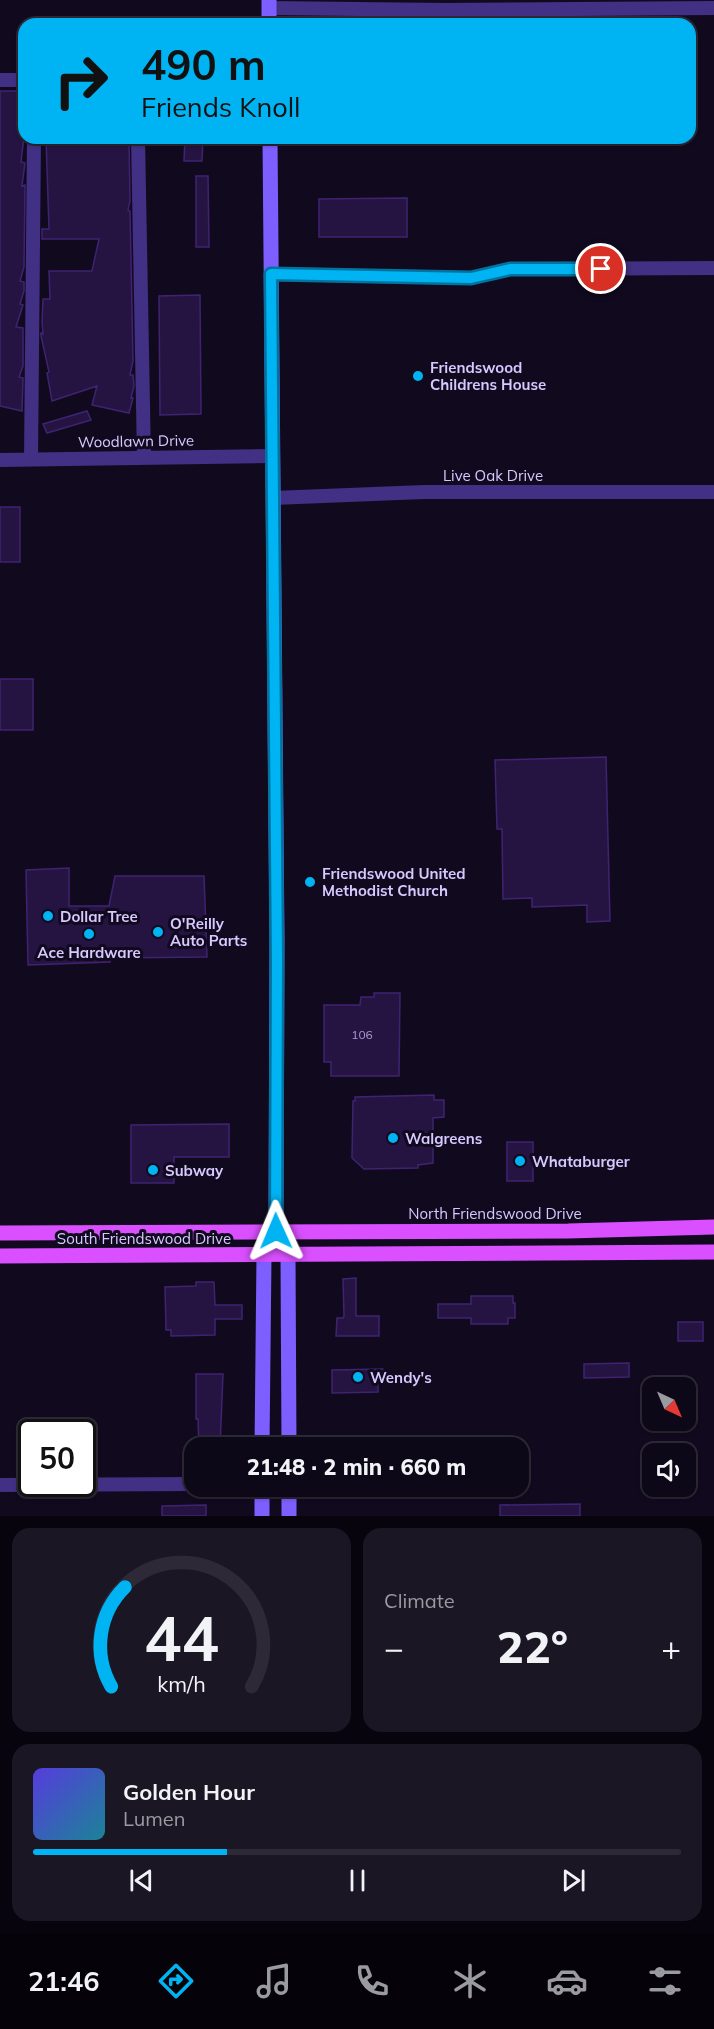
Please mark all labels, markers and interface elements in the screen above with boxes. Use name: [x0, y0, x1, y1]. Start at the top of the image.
text: 490 m: [141, 38, 266, 91]
icon: right: [42, 42, 120, 120]
text: Friends Knoll: [141, 90, 301, 124]
pin: [575, 243, 626, 294]
icon: arrive: [584, 252, 617, 285]
place label: Friendswood Childrens House: [430, 358, 546, 394]
marker: Friendswood Childrens House: [411, 369, 425, 383]
street label: Woodlawn Drive: [78, 430, 194, 452]
street label: Live Oak Drive: [443, 466, 543, 485]
place label: Friendswood United Methodist Church: [322, 864, 466, 900]
marker: Friendswood United Methodist Church: [303, 875, 317, 889]
place label: Dollar Tree: [60, 907, 138, 926]
marker: Dollar Tree: [41, 909, 55, 923]
place label: O'Reilly Auto Parts: [170, 914, 247, 950]
marker: O'Reilly Auto Parts: [151, 925, 165, 939]
marker: Ace Hardware: [82, 927, 96, 941]
place label: Ace Hardware: [37, 943, 141, 962]
house number: 106: [351, 1027, 373, 1042]
place label: Walgreens: [405, 1129, 482, 1148]
marker: Walgreens: [386, 1131, 400, 1145]
place label: Whataburger: [532, 1152, 630, 1171]
marker: Whataburger: [513, 1154, 527, 1168]
place label: Subway: [165, 1161, 224, 1180]
marker: Subway: [146, 1163, 160, 1177]
position arrow: [244, 1199, 308, 1263]
street label: North Friendswood Drive: [408, 1204, 582, 1223]
street label: South Friendswood Drive: [57, 1229, 231, 1248]
place label: Wendy's: [370, 1368, 432, 1387]
marker: Wendy's: [351, 1370, 365, 1384]
north arrow: [642, 1377, 696, 1431]
map controls: [642, 1377, 696, 1497]
speed limit sign: 50: [18, 1419, 96, 1497]
button: sound: [642, 1443, 696, 1497]
text: 21:48 · 2 min · 660 m: [247, 1453, 466, 1481]
text: Climate: [384, 1588, 455, 1613]
text: 44: [144, 1598, 219, 1677]
text: 22°: [497, 1618, 568, 1674]
text: −: [384, 1627, 404, 1668]
text: +: [661, 1627, 681, 1668]
text: km/h: [157, 1670, 206, 1697]
text: Golden Hour: [123, 1778, 255, 1806]
text: Lumen: [123, 1806, 185, 1831]
icon: previous: [125, 1864, 158, 1897]
icon: pause: [341, 1864, 374, 1897]
icon: next: [557, 1864, 590, 1897]
icon: directions: [155, 1960, 197, 2002]
icon: music: [253, 1960, 295, 2002]
icon: phone: [351, 1960, 393, 2002]
icon: climate: [449, 1960, 491, 2002]
icon: car: [546, 1960, 588, 2002]
icon: filters: [644, 1960, 686, 2002]
text: 21:46: [28, 1964, 99, 1998]

